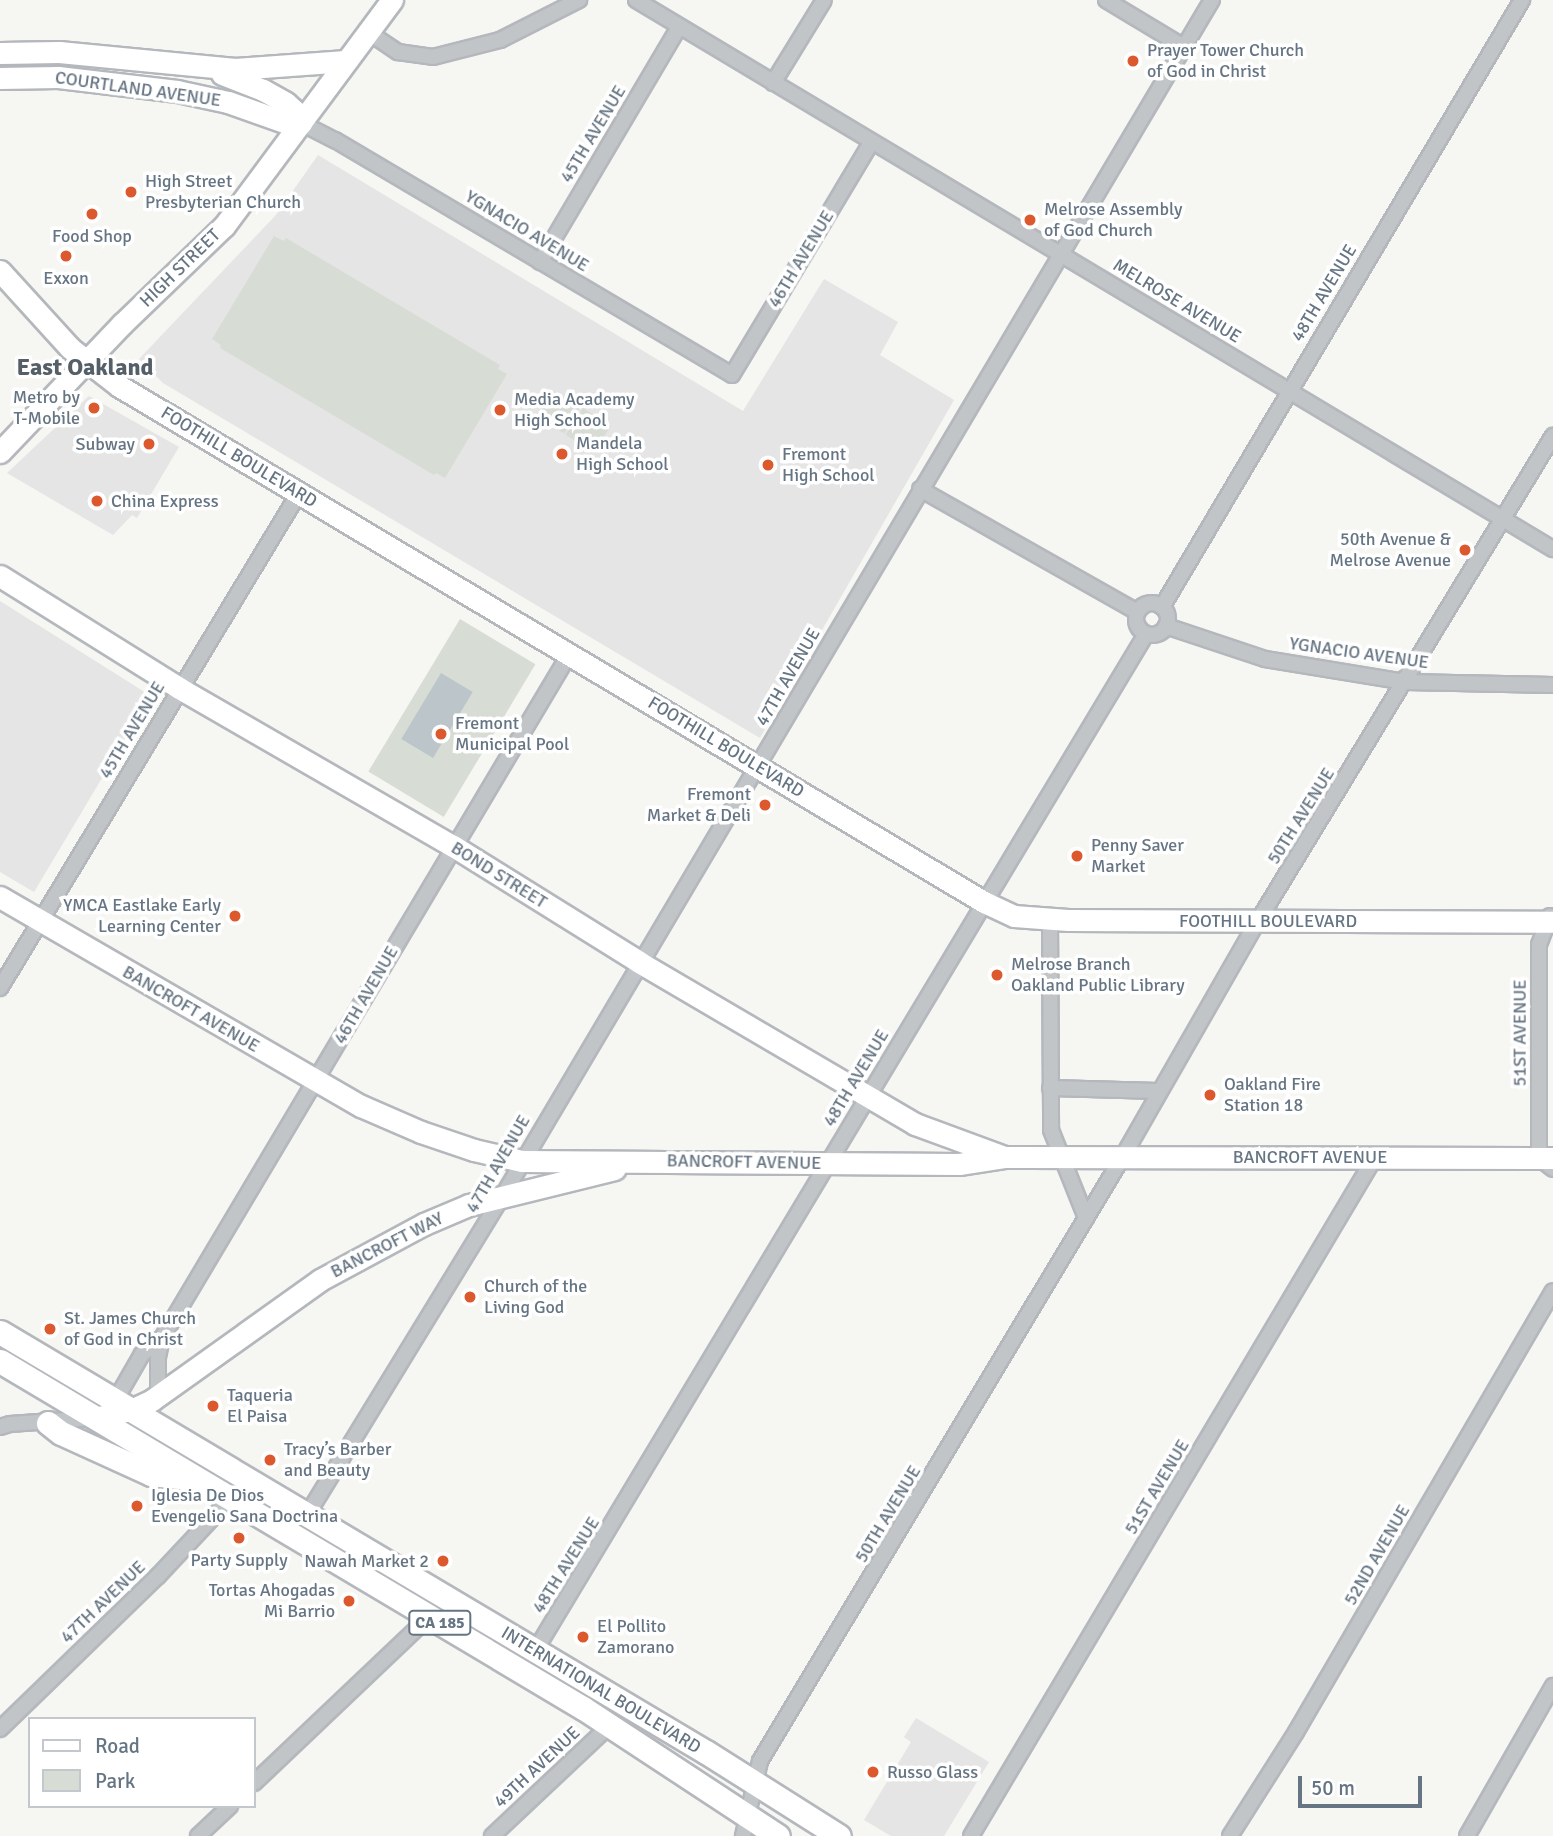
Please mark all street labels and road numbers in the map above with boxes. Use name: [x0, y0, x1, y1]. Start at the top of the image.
street label: COURTLAND AVENUE: [54, 67, 222, 111]
street label: 45TH AVENUE: [556, 82, 630, 186]
street label: YGNACIO AVENUE: [461, 186, 593, 276]
street label: 46TH AVENUE: [764, 207, 838, 311]
street label: HIGH STREET: [135, 224, 225, 312]
street label: 48TH AVENUE: [1287, 241, 1361, 345]
street label: MELROSE AVENUE: [1109, 254, 1245, 348]
street label: FOOTHILL BOULEVARD: [157, 402, 321, 512]
street label: 47TH AVENUE: [751, 624, 825, 730]
street label: YGNACIO AVENUE: [1288, 633, 1430, 673]
street label: 45TH AVENUE: [95, 678, 169, 782]
street label: FOOTHILL BOULEVARD: [644, 692, 808, 802]
street label: 50TH AVENUE: [1263, 764, 1339, 868]
street label: BOND STREET: [447, 837, 551, 913]
street label: FOOTHILL BOULEVARD: [1179, 910, 1357, 932]
street label: 46TH AVENUE: [329, 942, 403, 1048]
street label: BANCROFT AVENUE: [119, 961, 263, 1057]
street label: 51ST AVENUE: [1509, 980, 1531, 1086]
street label: 48TH AVENUE: [819, 1026, 893, 1130]
street label: 47TH AVENUE: [461, 1111, 535, 1217]
street label: BANCROFT AVENUE: [1233, 1146, 1387, 1168]
street label: BANCROFT AVENUE: [666, 1150, 822, 1174]
street label: BANCROFT WAY: [327, 1207, 447, 1283]
street label: 51ST AVENUE: [1120, 1436, 1194, 1538]
street label: 50TH AVENUE: [851, 1462, 925, 1566]
street label: 52ND AVENUE: [1340, 1501, 1414, 1609]
street label: 48TH AVENUE: [528, 1513, 604, 1617]
street label: 47TH AVENUE: [56, 1556, 150, 1648]
road number: CA 185: [407, 1610, 473, 1636]
street label: INTERNATIONAL BOULEVARD: [497, 1622, 705, 1758]
street label: 49TH AVENUE: [490, 1722, 584, 1812]

